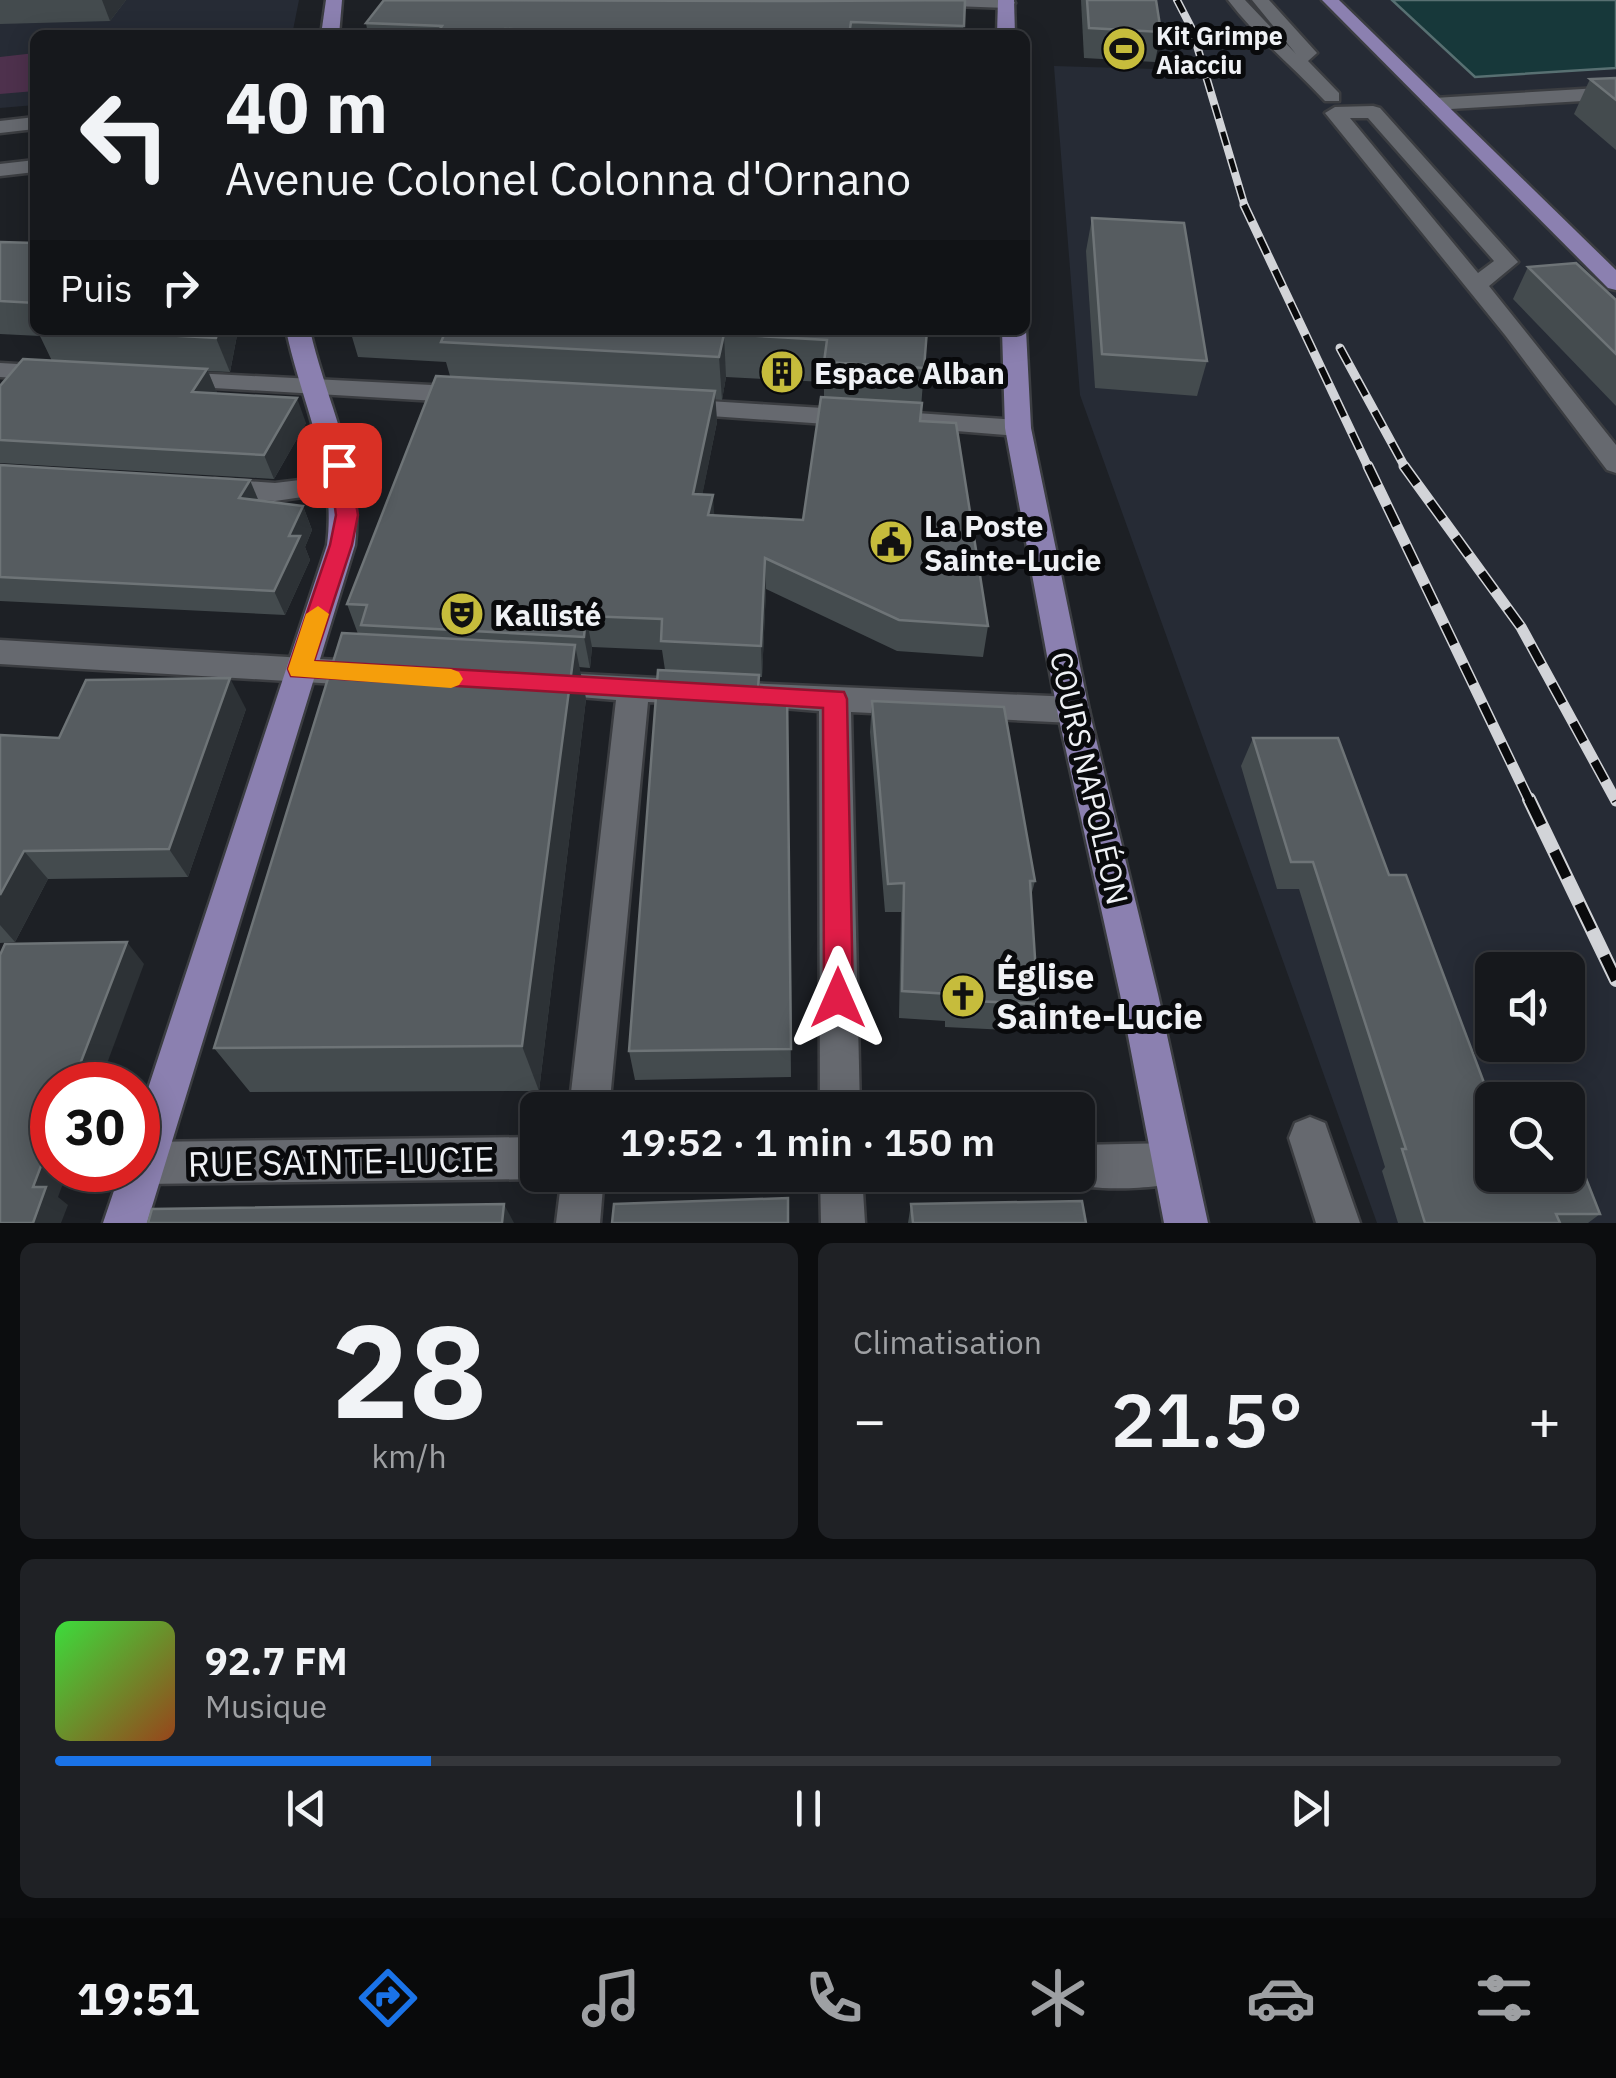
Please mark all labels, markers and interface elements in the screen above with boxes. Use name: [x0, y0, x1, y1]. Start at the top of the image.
place label: Kit Grimpe Aiacciu: [1156, 19, 1283, 81]
sports icon: Kit Grimpe Aiacciu: [1101, 26, 1147, 72]
text: 40 m: [225, 61, 388, 152]
icon: left: [60, 70, 190, 200]
text: Avenue Colonel Colonna d'Ornano: [225, 149, 911, 207]
icon: right: [153, 260, 208, 315]
text: Puis: [60, 263, 133, 312]
building icon: Espace Alban: [759, 349, 805, 395]
place label: Espace Alban: [814, 353, 1005, 392]
pin: [297, 423, 382, 508]
icon: arrive: [312, 438, 367, 493]
place label: La Poste Sainte-Lucie: [924, 506, 1101, 579]
public building icon: La Poste Sainte-Lucie: [868, 519, 914, 565]
theatre icon: Kallisté: [439, 591, 485, 637]
place label: Kallisté: [494, 595, 601, 634]
street label: COURS NAPOLÉON: [1042, 648, 1138, 908]
position arrow: [786, 946, 890, 1050]
map controls: [1475, 952, 1585, 1192]
button: sound: [1475, 952, 1585, 1062]
place label: Église Sainte-Lucie: [996, 953, 1203, 1039]
church icon: Église Sainte-Lucie: [940, 973, 986, 1019]
speed limit sign: 30: [30, 1062, 160, 1192]
button: search: [1475, 1082, 1585, 1192]
text: 19:52 · 1 min · 150 m: [620, 1117, 995, 1166]
street label: RUE SAINTE-LUCIE: [187, 1135, 495, 1187]
text: 28: [331, 1285, 487, 1454]
text: Climatisation: [853, 1321, 1042, 1363]
text: 21.5°: [1111, 1370, 1303, 1468]
text: −: [853, 1384, 886, 1455]
text: +: [1528, 1384, 1561, 1455]
text: km/h: [371, 1435, 447, 1477]
text: 92.7 FM: [205, 1636, 348, 1685]
text: Musique: [205, 1685, 327, 1727]
icon: previous: [279, 1781, 334, 1836]
icon: pause: [781, 1781, 836, 1836]
icon: next: [1283, 1781, 1338, 1836]
icon: directions: [353, 1963, 423, 2033]
icon: music: [576, 1963, 646, 2033]
icon: phone: [799, 1963, 869, 2033]
icon: climate: [1023, 1963, 1093, 2033]
icon: car: [1246, 1963, 1316, 2033]
icon: filters: [1469, 1963, 1539, 2033]
text: 19:51: [77, 1969, 200, 2027]

